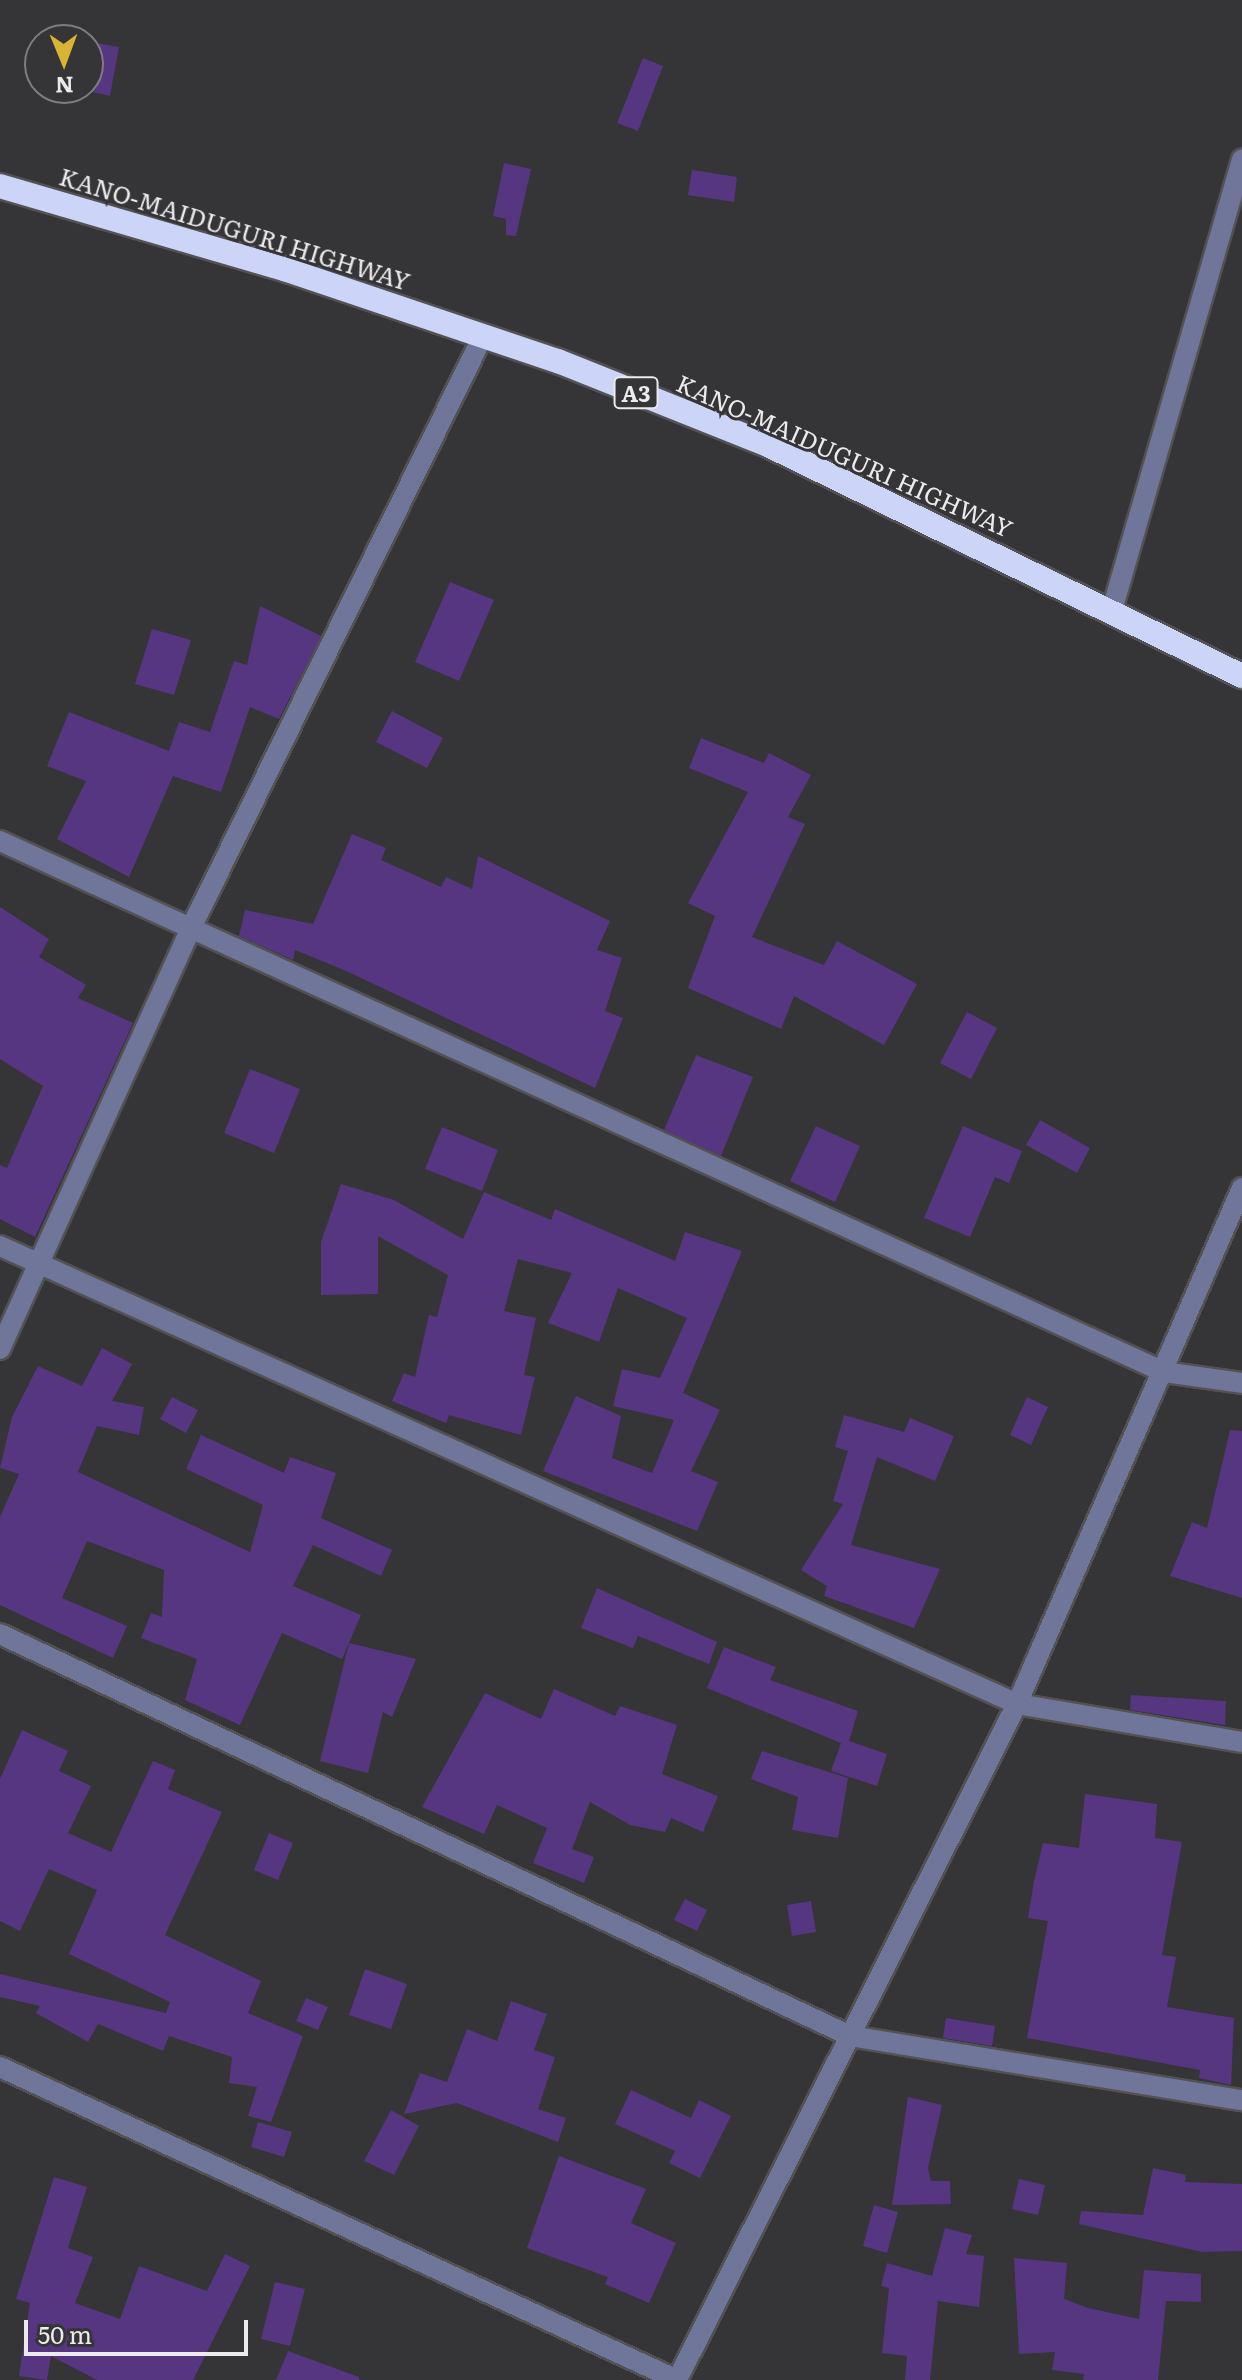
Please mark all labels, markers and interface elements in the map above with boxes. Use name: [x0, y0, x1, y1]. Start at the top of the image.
north arrow: [24, 24, 104, 104]
text: N: [55, 70, 74, 103]
street label: KANO-MAIDUGURI HIGHWAY: [56, 161, 414, 295]
street label: KANO-MAIDUGURI HIGHWAY: [672, 368, 1018, 542]
road number: A3: [612, 375, 660, 411]
scale bar: [28, 2304, 252, 2354]
text: 50 m: [38, 2316, 92, 2351]

